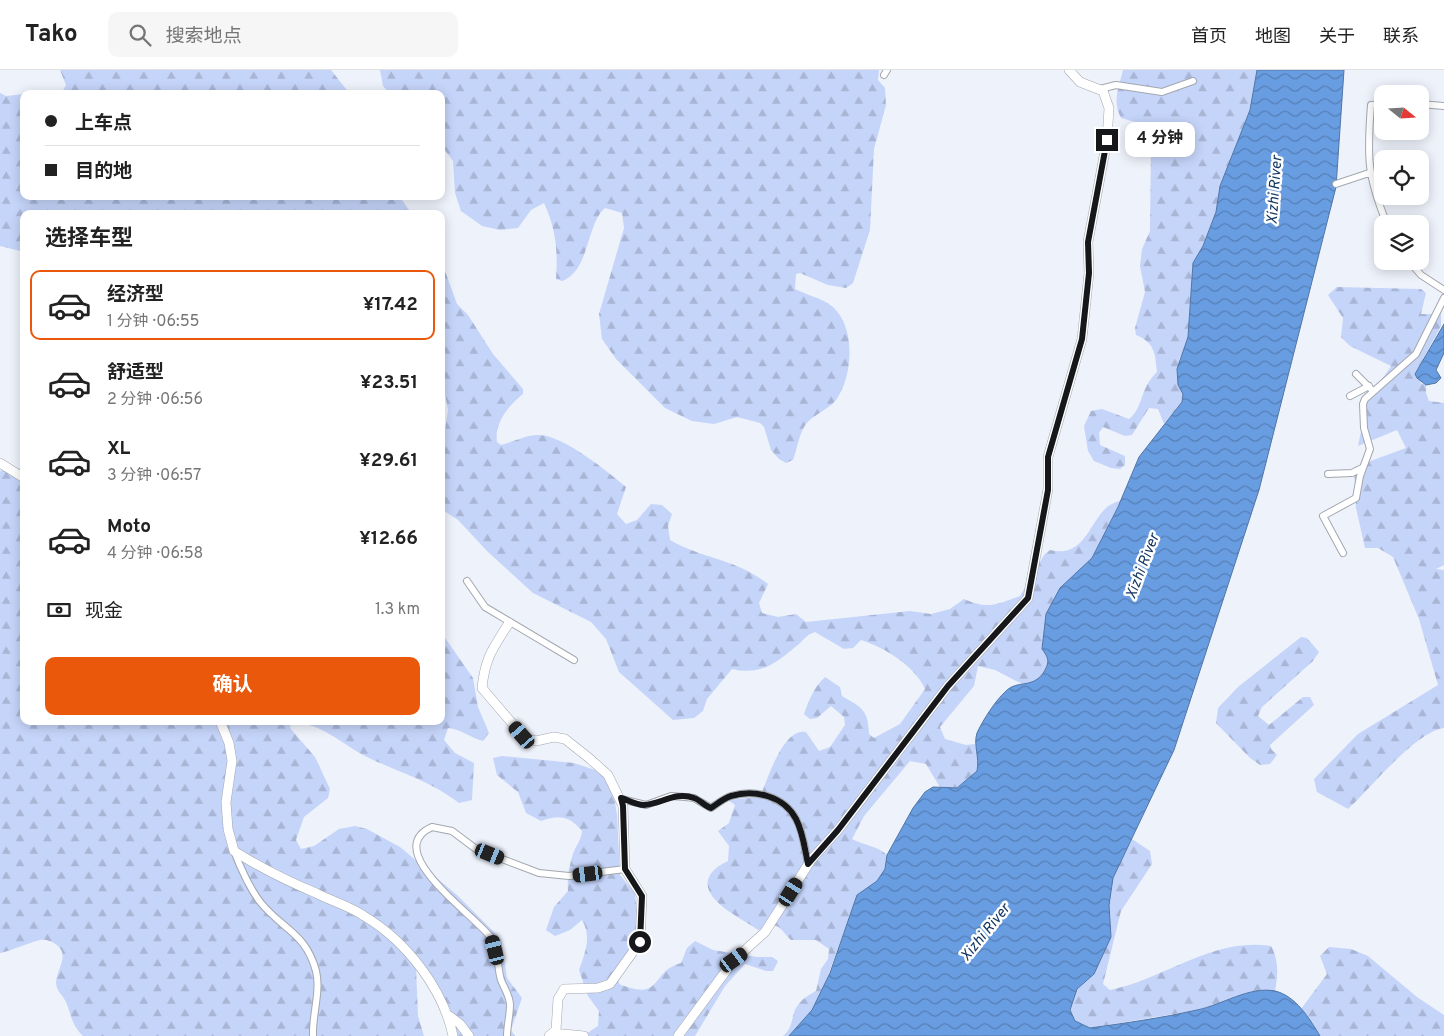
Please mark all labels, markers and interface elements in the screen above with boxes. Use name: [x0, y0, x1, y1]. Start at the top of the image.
search box: [108, 12, 458, 57]
text: Tako: [25, 20, 78, 50]
icon: search: [126, 21, 154, 49]
text: 搜索地点: [166, 25, 242, 49]
text: 首页: [1191, 26, 1227, 49]
text: 地图: [1255, 26, 1291, 49]
text: 关于: [1319, 26, 1355, 49]
text: 联系: [1383, 26, 1419, 49]
north arrow: [1374, 85, 1429, 140]
map controls: [1374, 85, 1429, 270]
text: 上车点: [75, 112, 132, 136]
callout: 4 分钟: [1124, 122, 1194, 158]
route end: [1096, 129, 1118, 151]
text: 4 分钟: [1137, 129, 1183, 149]
button: locate: [1374, 150, 1429, 205]
water label: Xizhi River: [1264, 154, 1287, 225]
text: 目的地: [75, 160, 132, 184]
button: layers: [1374, 215, 1429, 270]
text: 选择车型: [45, 226, 133, 253]
icon: car: [47, 283, 92, 328]
text: 经济型: [107, 283, 164, 307]
text: ¥17.42: [363, 293, 418, 317]
text: 1 分钟 · 06:55: [107, 312, 200, 332]
icon: car: [47, 361, 92, 406]
text: 舒适型: [107, 361, 164, 385]
text: ¥23.51: [360, 371, 418, 395]
text: 2 分钟 · 06:56: [107, 390, 203, 410]
text: XL: [107, 437, 130, 461]
icon: car: [47, 439, 92, 484]
text: ¥29.61: [359, 449, 418, 473]
text: 3 分钟 · 06:57: [107, 466, 201, 486]
text: Moto: [107, 515, 151, 539]
icon: car: [47, 517, 92, 562]
text: ¥12.66: [359, 527, 418, 551]
water label: Xizhi River: [1122, 530, 1165, 602]
text: 4 分钟 · 06:58: [107, 544, 203, 564]
icon: cash: [45, 596, 73, 624]
text: 现金: [85, 600, 123, 624]
text: 1.3 km: [375, 600, 420, 620]
button: 确认: [45, 657, 420, 715]
car: [506, 719, 537, 751]
car: [473, 841, 506, 867]
car: [572, 865, 603, 883]
car: [776, 875, 805, 909]
water label: Xizhi River: [957, 899, 1016, 966]
route start: [629, 931, 651, 953]
car: [484, 934, 505, 966]
car: [717, 945, 750, 975]

